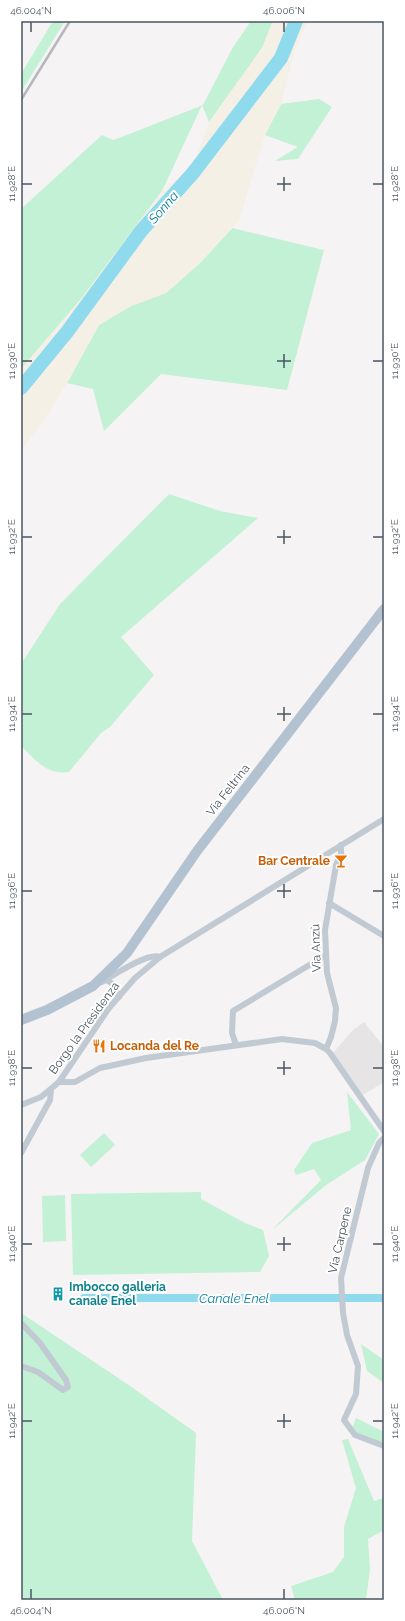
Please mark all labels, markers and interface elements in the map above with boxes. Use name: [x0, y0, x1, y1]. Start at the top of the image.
text: 46.004°N: [10, 5, 52, 16]
text: 46.006°N: [263, 5, 305, 16]
text: 11.928°E: [6, 166, 17, 202]
text: 11.928°E: [389, 166, 400, 202]
water label: Sonna: [145, 188, 181, 227]
text: 11.930°E: [6, 343, 17, 379]
text: 11.930°E: [389, 343, 400, 379]
text: 11.932°E: [6, 519, 17, 555]
text: 11.932°E: [389, 519, 400, 555]
text: 11.934°E: [6, 696, 17, 732]
text: 11.934°E: [389, 696, 400, 732]
street label: Via Feltrina: [203, 761, 253, 819]
bar icon: Bar Centrale: [333, 853, 349, 869]
place label: Bar Centrale: [258, 854, 330, 868]
text: 11.936°E: [6, 873, 17, 909]
text: 11.936°E: [389, 873, 400, 909]
street label: Via Anzù: [308, 924, 324, 972]
street label: Borgo la Presidenza: [46, 979, 122, 1077]
restaurant icon: Locanda del Re: [91, 1038, 107, 1054]
place label: Locanda del Re: [110, 1039, 199, 1053]
text: 11.938°E: [6, 1050, 17, 1086]
text: 11.938°E: [389, 1050, 400, 1086]
street label: Via Carpene: [326, 1205, 354, 1275]
text: 11.940°E: [6, 1226, 17, 1262]
text: 11.940°E: [389, 1226, 400, 1262]
place label: Imbocco galleria canale Enel: [69, 1280, 166, 1308]
building icon: Imbocco galleria canale Enel: [50, 1286, 66, 1302]
water label: Canale Enel: [199, 1291, 270, 1306]
text: 11.942°E: [6, 1403, 17, 1439]
text: 11.942°E: [389, 1403, 400, 1439]
text: 46.004°N: [10, 1605, 52, 1616]
text: 46.006°N: [263, 1605, 305, 1616]

